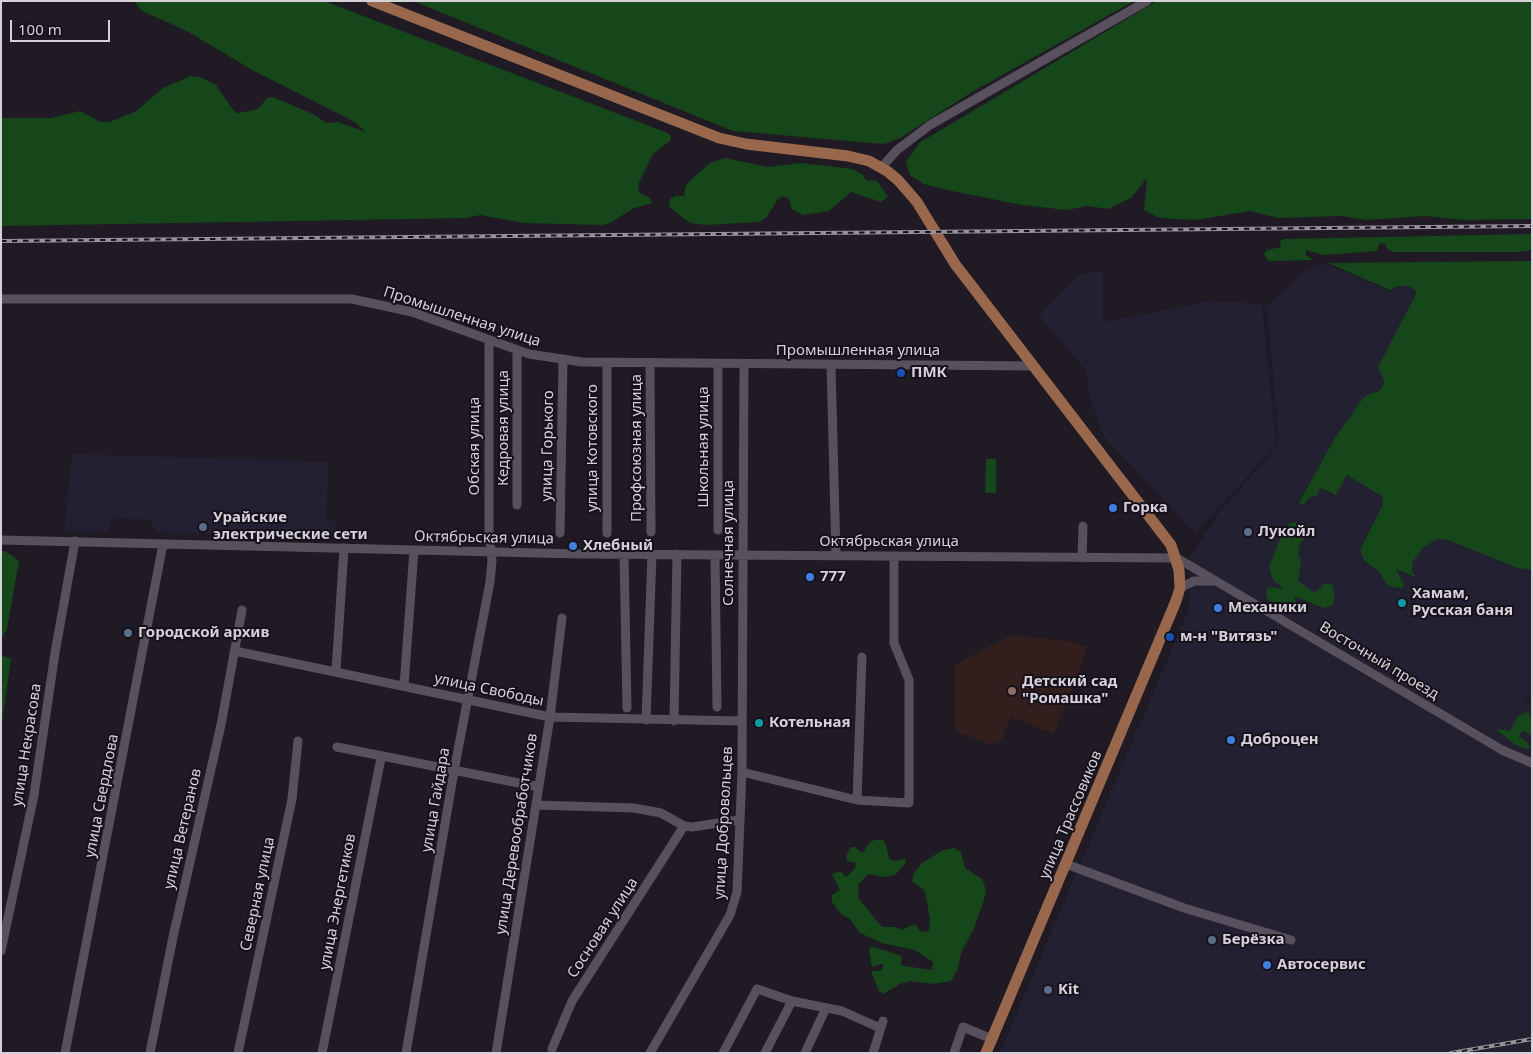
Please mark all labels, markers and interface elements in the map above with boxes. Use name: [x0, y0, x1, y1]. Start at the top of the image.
scale bar: [12, 10, 112, 42]
text: 100 m: [18, 19, 62, 39]
street label: Промышленная улица: [381, 283, 543, 351]
street label: Промышленная улица: [776, 342, 940, 360]
place label: ПМК: [911, 364, 947, 382]
marker: ПМК: [895, 367, 907, 379]
street label: Кедровая улица: [495, 370, 513, 486]
street label: Профсоюзная улица: [628, 374, 646, 522]
street label: улица Котовского: [584, 384, 602, 512]
street label: Школьная улица: [695, 386, 713, 508]
street label: улица Горького: [538, 390, 558, 502]
street label: Обская улица: [466, 397, 484, 495]
street label: Солнечная улица: [720, 480, 738, 606]
place label: Горка: [1123, 499, 1168, 517]
marker: Горка: [1107, 502, 1119, 514]
place label: Урайские электрические сети: [213, 509, 368, 544]
marker: Урайские электрические сети: [197, 521, 209, 533]
place label: Лукойл: [1258, 523, 1315, 541]
marker: Лукойл: [1242, 526, 1254, 538]
street label: Октябрьская улица: [414, 528, 554, 548]
street label: Октябрьская улица: [819, 533, 959, 551]
place label: Хлебный: [583, 537, 653, 555]
marker: Хлебный: [567, 540, 579, 552]
place label: 777: [820, 568, 846, 586]
marker: 777: [804, 571, 816, 583]
place label: Хамам, Русская баня: [1412, 585, 1513, 620]
marker: Хамам, Русская баня: [1396, 597, 1408, 609]
place label: Механики: [1228, 599, 1307, 617]
marker: Механики: [1212, 602, 1224, 614]
street label: Восточный проезд: [1316, 618, 1442, 704]
place label: Городской архив: [138, 624, 269, 642]
marker: Городской архив: [122, 627, 134, 639]
place label: м-н "Витязь": [1180, 628, 1278, 646]
marker: м-н "Витязь": [1164, 631, 1176, 643]
street label: улица Свободы: [433, 670, 545, 710]
place label: Детский сад "Ромашка": [1022, 673, 1117, 708]
street label: улица Некрасова: [8, 682, 46, 808]
marker: Детский сад "Ромашка": [1006, 685, 1018, 697]
place label: Котельная: [769, 714, 851, 732]
marker: Котельная: [753, 717, 765, 729]
place label: Доброцен: [1241, 731, 1319, 749]
street label: улица Деревообработчиков: [492, 732, 542, 936]
street label: улица Свердлова: [81, 733, 123, 859]
marker: Доброцен: [1225, 734, 1237, 746]
street label: улица Гайдара: [418, 746, 454, 854]
street label: улица Добровольцев: [711, 746, 737, 900]
street label: улица Трассовиков: [1036, 748, 1106, 882]
street label: улица Ветеранов: [160, 767, 206, 891]
street label: улица Энергетиков: [316, 832, 360, 972]
street label: Северная улица: [237, 835, 279, 953]
street label: Сосновая улица: [564, 874, 642, 982]
place label: Берёзка: [1222, 931, 1284, 949]
marker: Берёзка: [1206, 934, 1218, 946]
place label: Автосервис: [1277, 956, 1366, 974]
marker: Автосервис: [1261, 959, 1273, 971]
place label: Kit: [1058, 981, 1079, 999]
marker: Kit: [1042, 984, 1054, 996]

